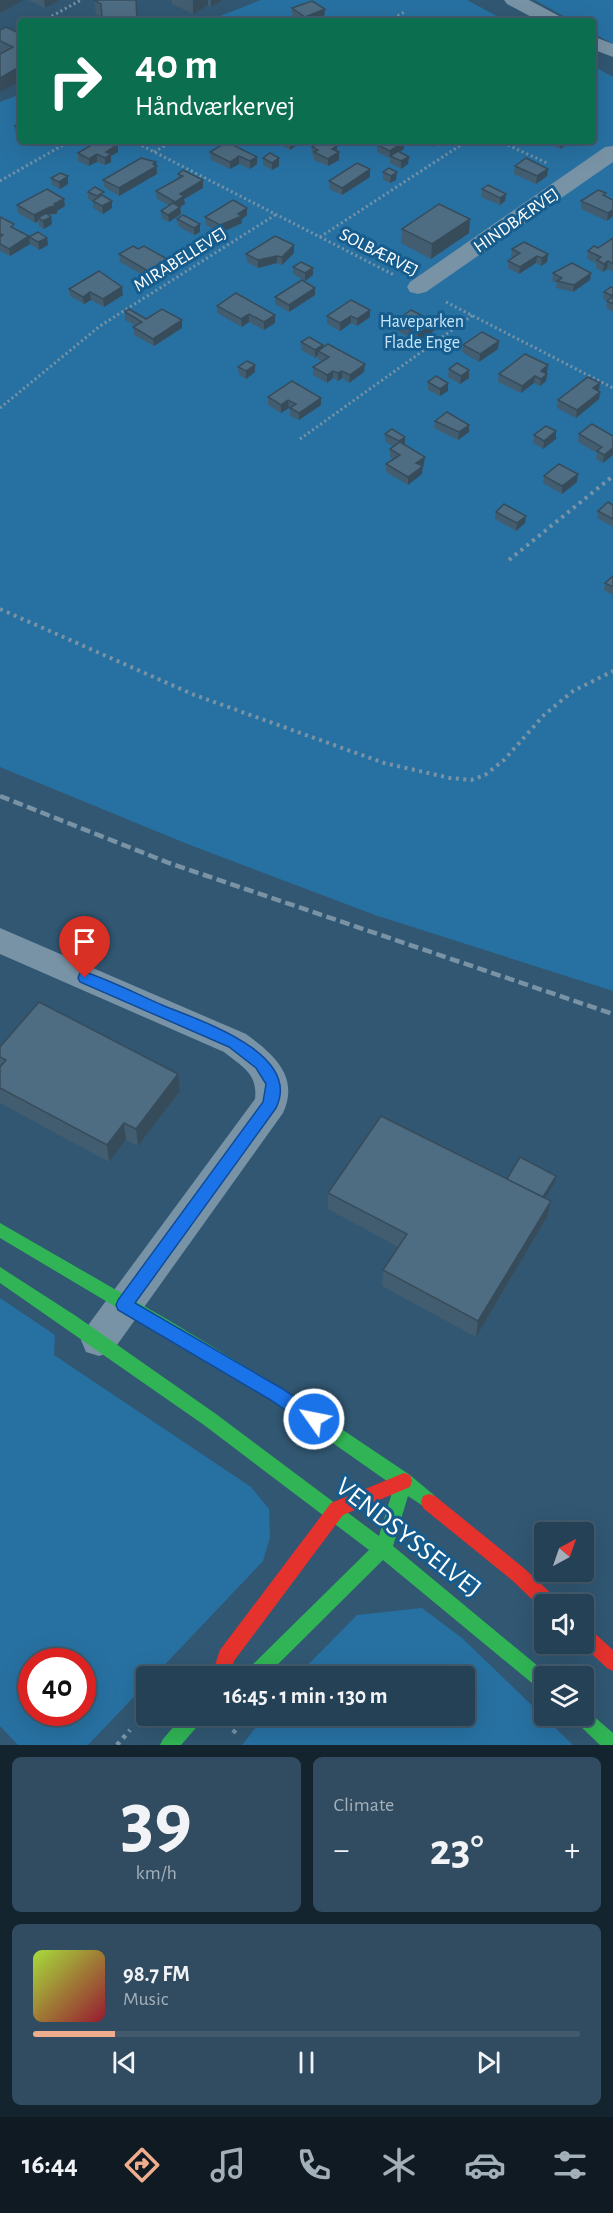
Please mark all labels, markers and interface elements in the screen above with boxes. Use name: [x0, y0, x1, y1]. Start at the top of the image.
icon: right: [36, 42, 114, 120]
text: 40 m: [135, 44, 218, 86]
text: Håndværkervej: [135, 93, 295, 120]
street label: HINDBÆRVEJ: [471, 185, 562, 257]
street label: MIRABELLEVEJ: [131, 224, 230, 296]
street label: SOLBÆRVEJ: [336, 225, 421, 280]
park label: Haveparken Flade Enge: [380, 313, 464, 352]
pin: [59, 916, 110, 978]
icon: arrive: [68, 925, 101, 958]
position arrow: [282, 1387, 346, 1451]
street label: VENDSYSSELVEJ: [331, 1473, 486, 1602]
north arrow: [534, 1522, 594, 1582]
map controls: [534, 1522, 594, 1726]
button: sound: [534, 1594, 594, 1654]
speed limit sign: 40: [18, 1648, 96, 1726]
button: layers: [534, 1666, 594, 1726]
text: 16:45 · 1 min · 130 m: [224, 1685, 387, 1707]
text: 39: [121, 1783, 192, 1861]
text: Climate: [334, 1795, 394, 1815]
text: 23°: [430, 1828, 484, 1873]
text: −: [334, 1834, 349, 1867]
text: +: [564, 1834, 580, 1867]
text: km/h: [136, 1863, 177, 1883]
text: 98.7 FM: [123, 1963, 190, 1985]
text: Music: [123, 1989, 169, 2009]
icon: previous: [108, 2046, 141, 2079]
icon: pause: [290, 2046, 323, 2079]
icon: next: [472, 2046, 505, 2079]
icon: directions: [121, 2144, 163, 2186]
icon: music: [207, 2144, 249, 2186]
icon: phone: [293, 2144, 335, 2186]
icon: climate: [378, 2144, 420, 2186]
icon: car: [464, 2144, 506, 2186]
icon: filters: [549, 2144, 591, 2186]
text: 16:44: [22, 2151, 78, 2178]

